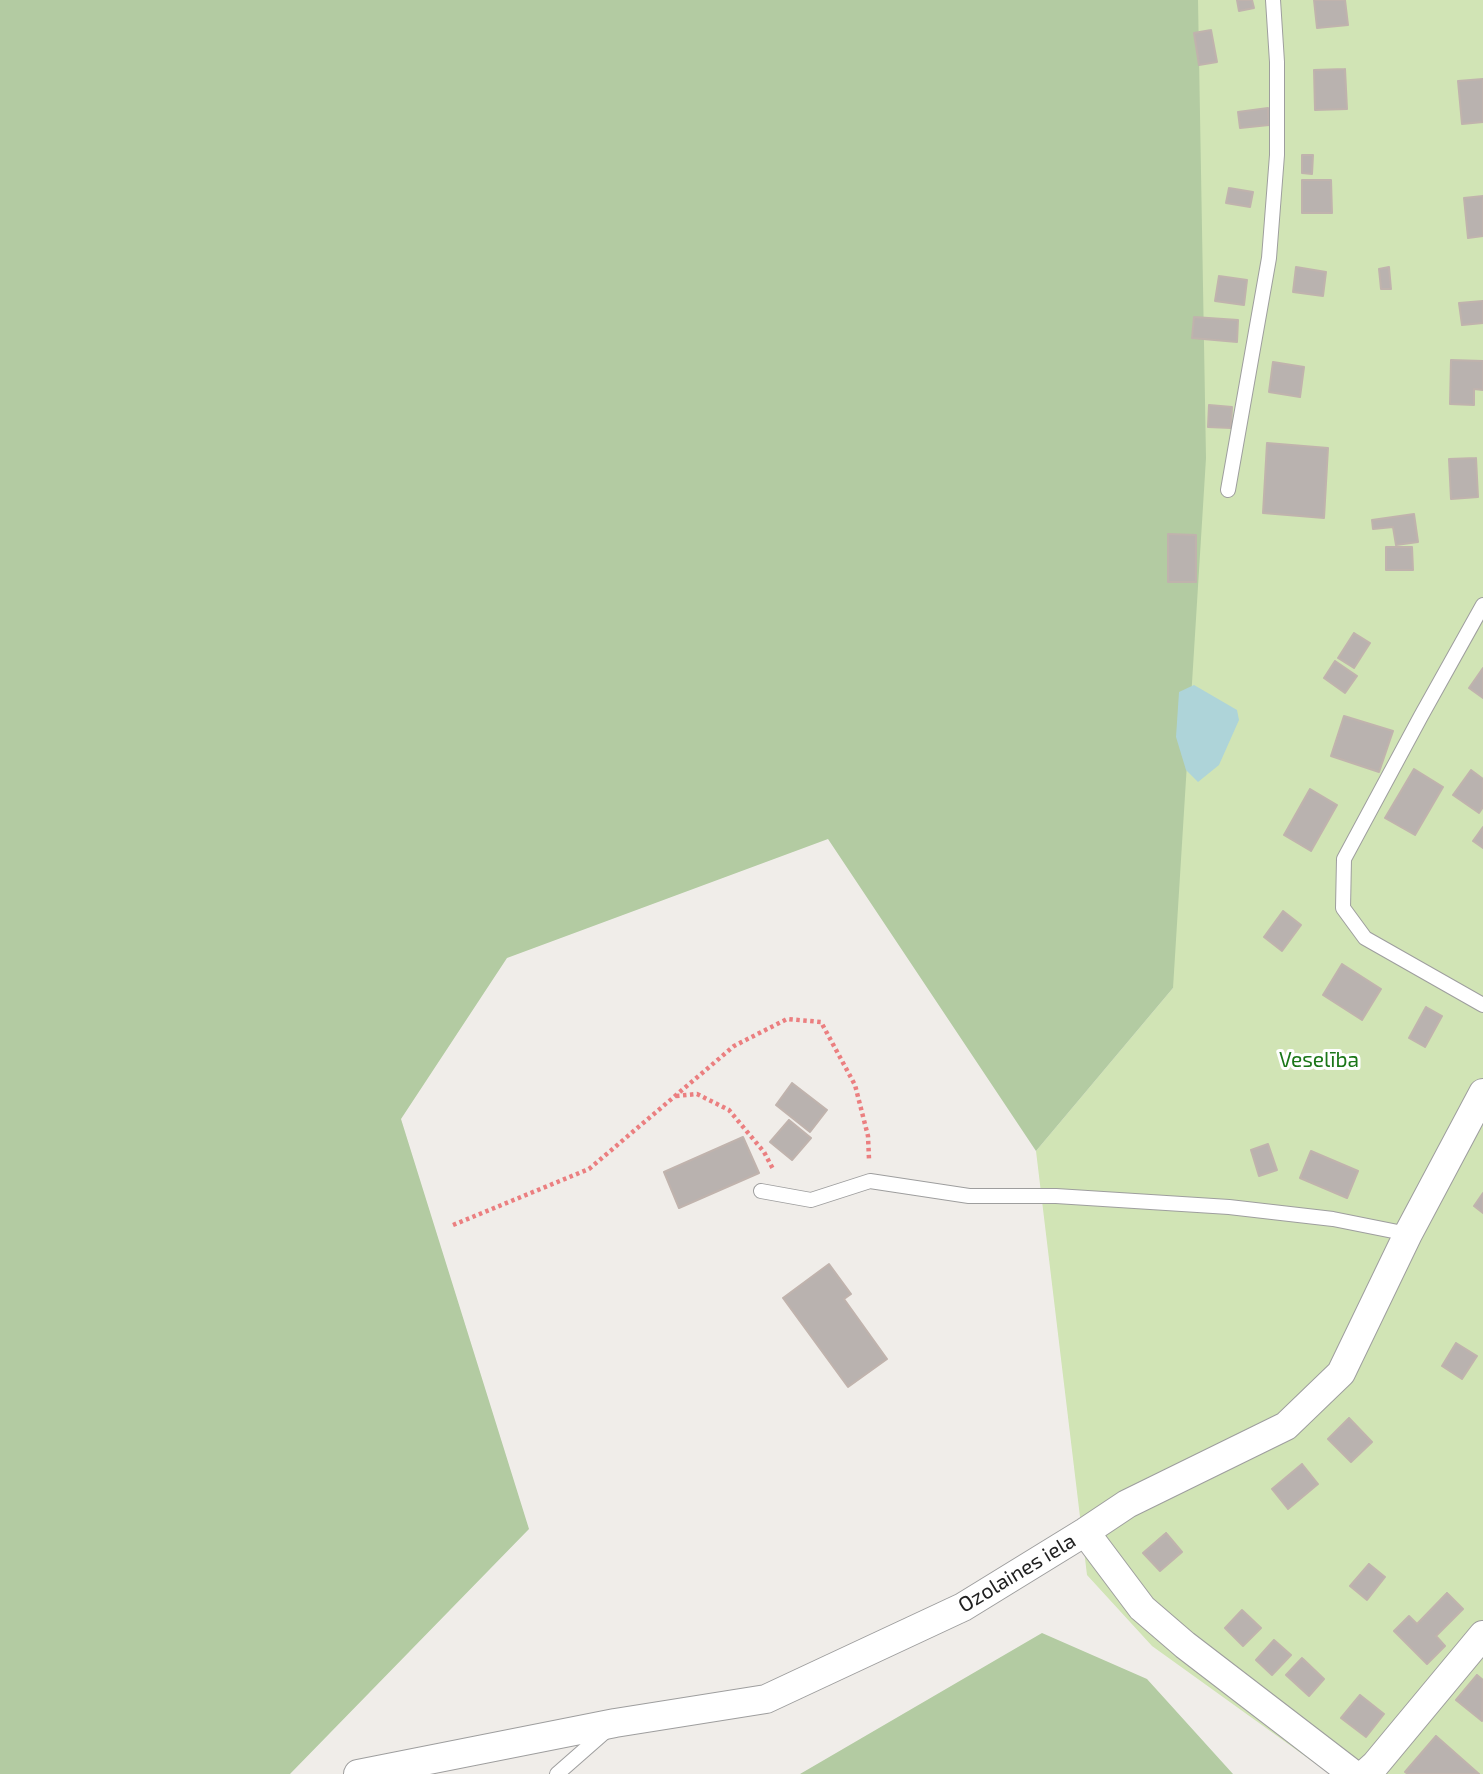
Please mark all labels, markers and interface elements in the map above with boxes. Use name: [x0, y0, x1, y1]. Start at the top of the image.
park label: Veselība: [1279, 1047, 1359, 1073]
street label: Ozolaines iela: [954, 1528, 1080, 1618]

